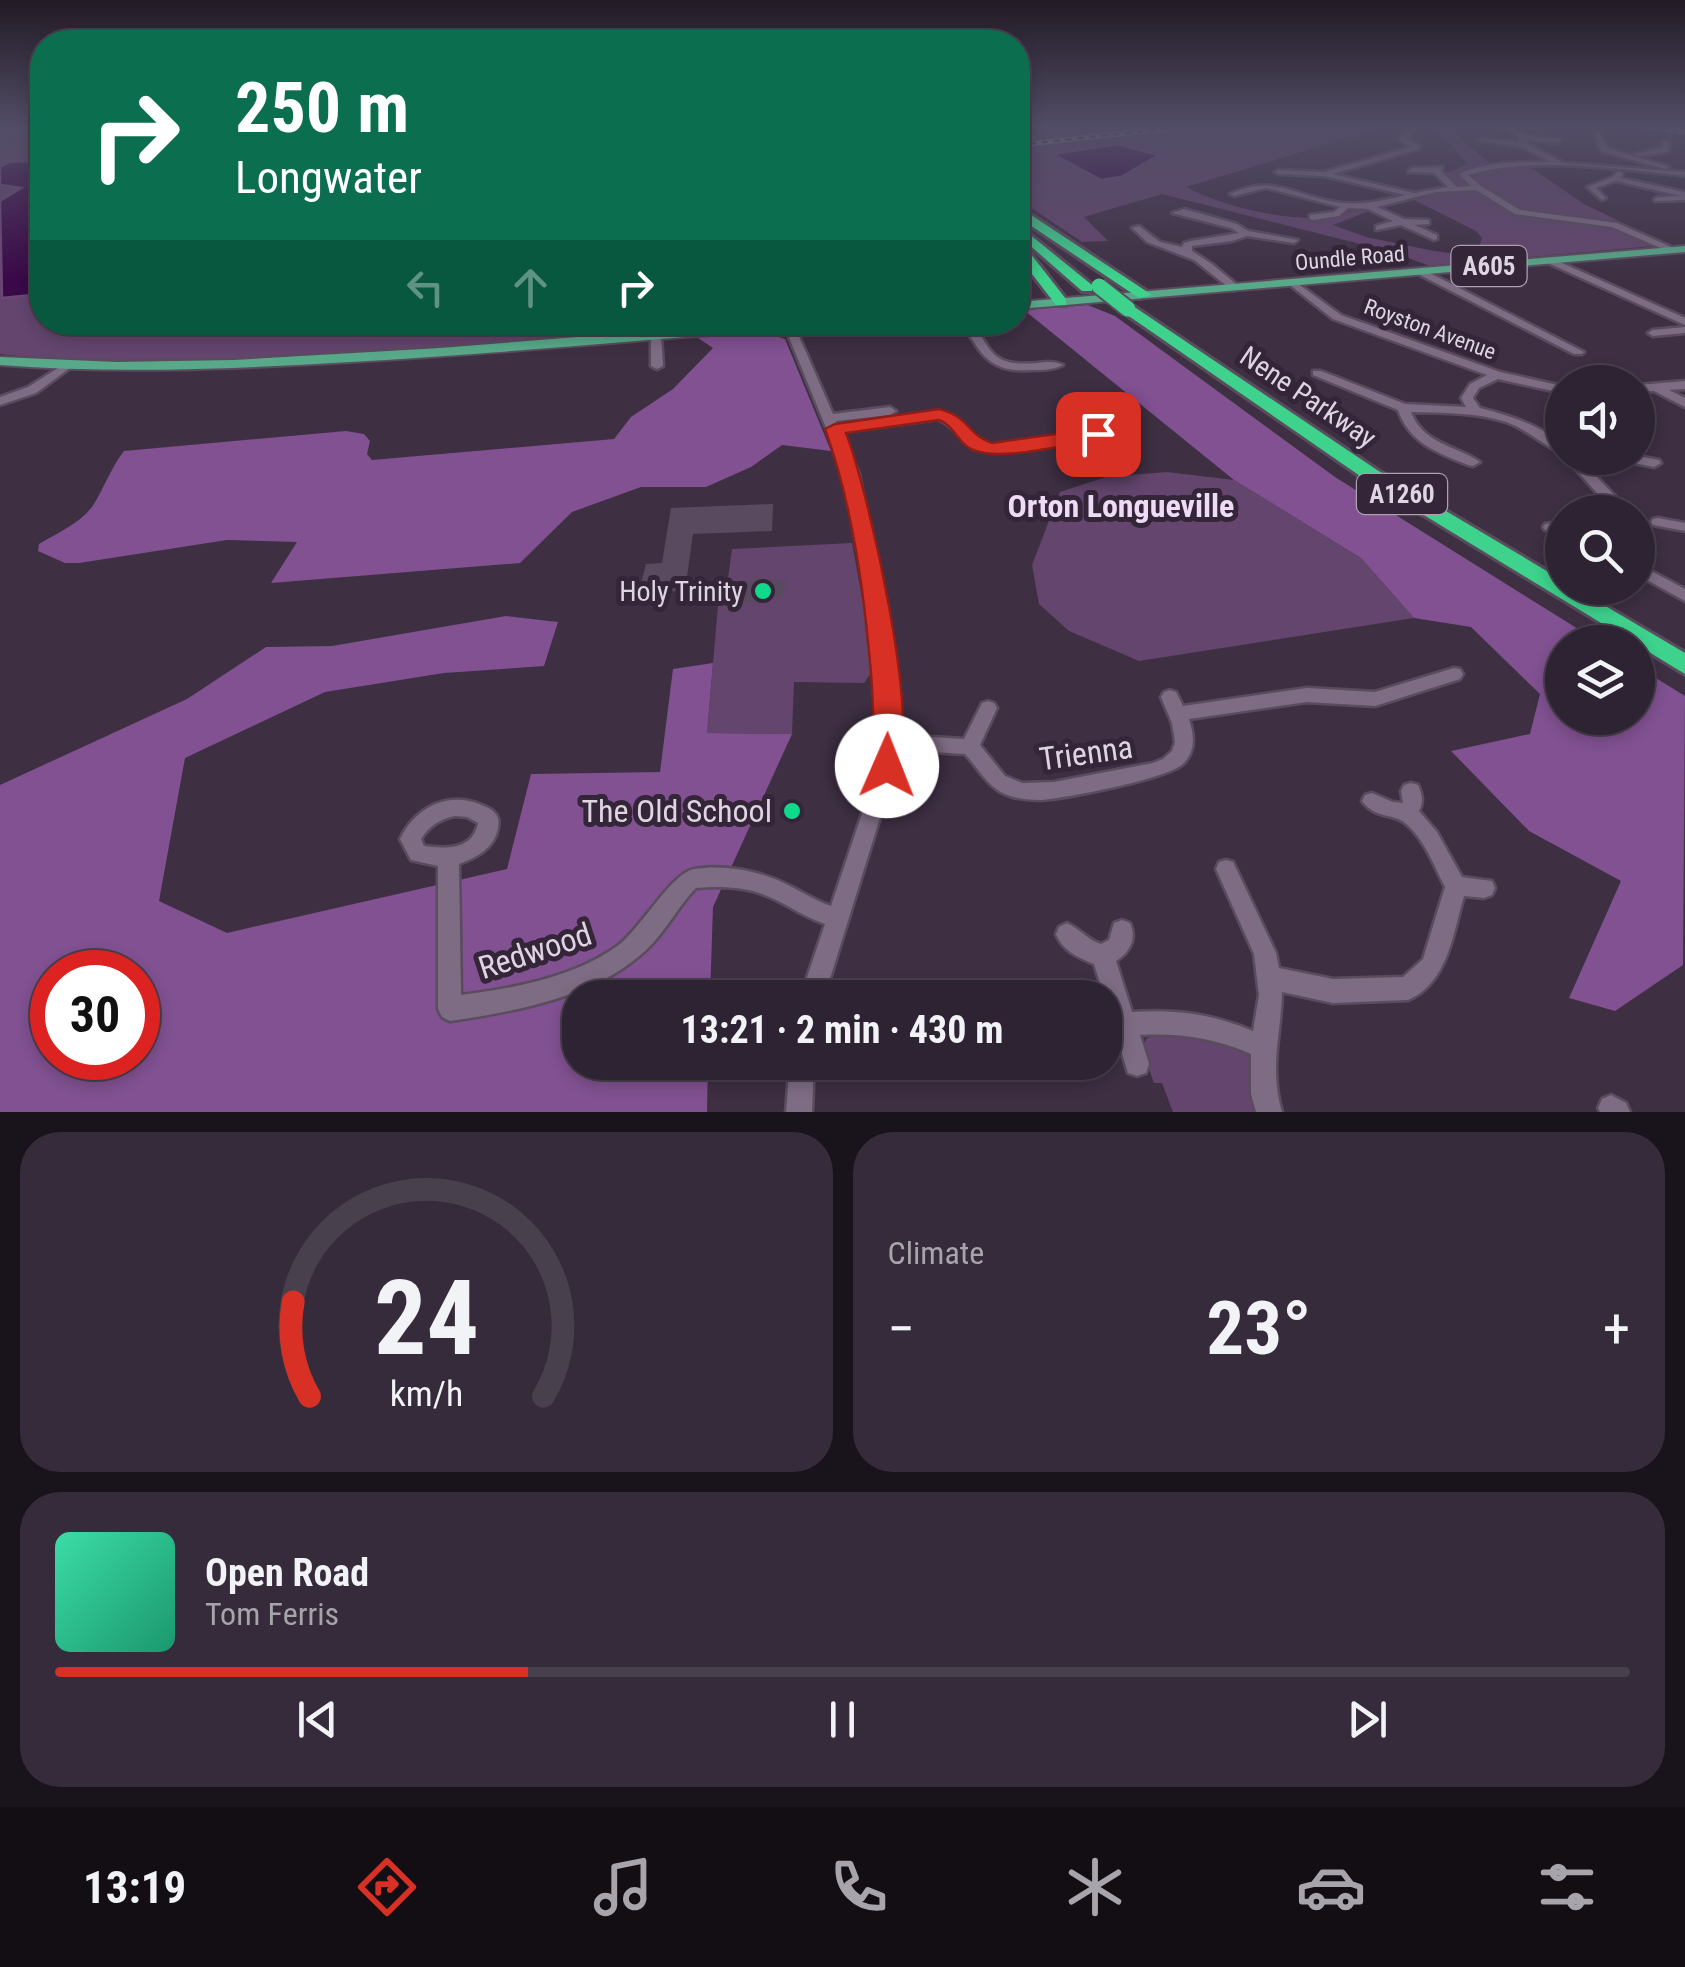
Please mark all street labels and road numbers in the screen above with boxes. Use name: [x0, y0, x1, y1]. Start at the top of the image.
street label: Oundle Road: [1294, 241, 1406, 275]
road number: A605: [1452, 246, 1526, 286]
street label: Royston Avenue: [1361, 294, 1499, 364]
street label: Nene Parkway: [1234, 340, 1382, 455]
road number: A1260: [1357, 474, 1447, 514]
street label: Trienna: [1037, 728, 1135, 778]
street label: Redwood: [474, 915, 596, 987]

